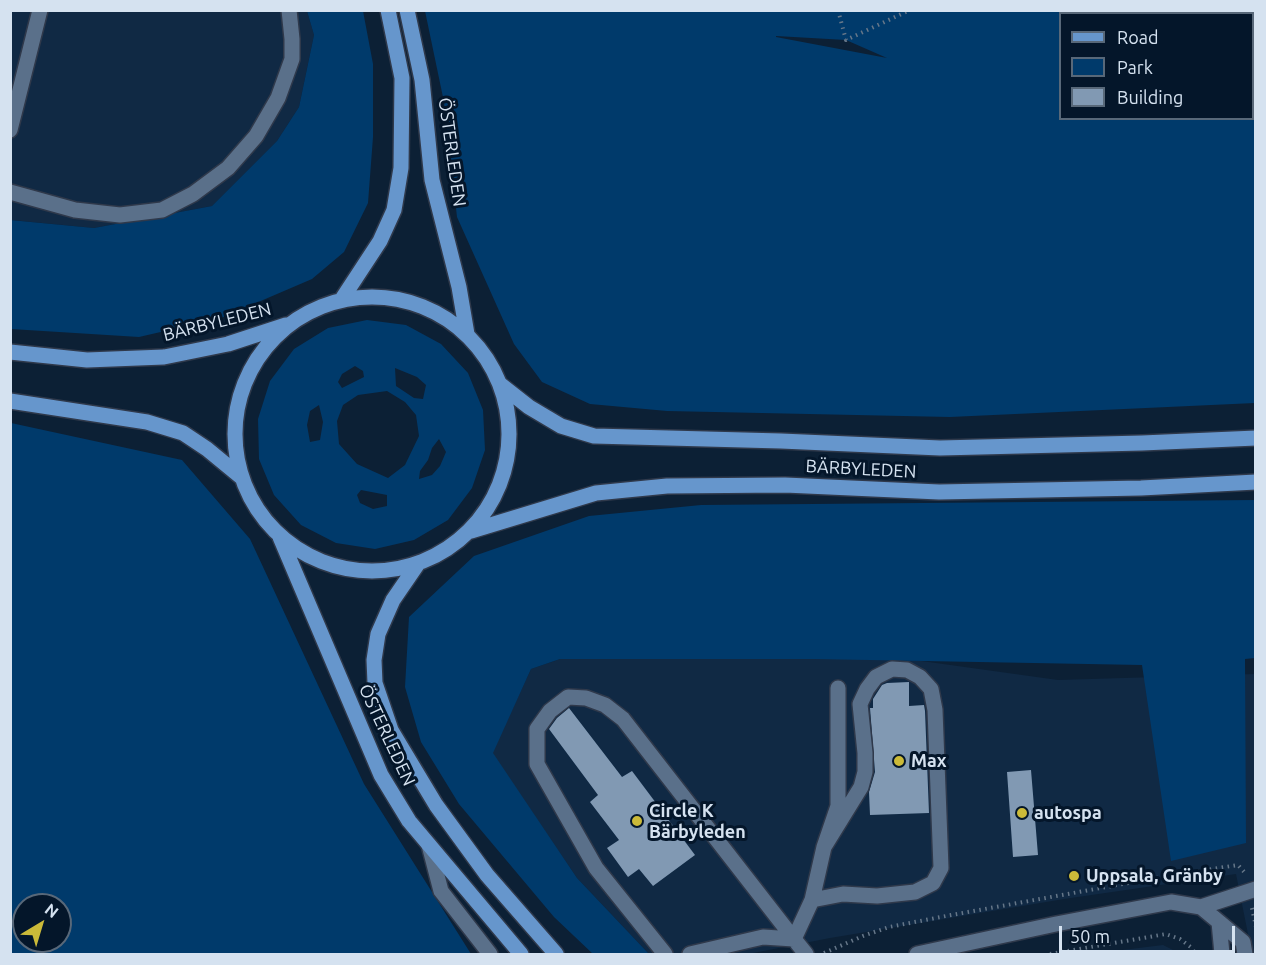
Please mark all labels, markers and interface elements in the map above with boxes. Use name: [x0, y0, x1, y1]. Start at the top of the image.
legend: [1059, 12, 1254, 120]
text: Road: [1117, 27, 1159, 47]
text: Park: [1117, 57, 1153, 77]
text: Building: [1117, 87, 1183, 107]
street label: ÖSTERLEDEN: [434, 96, 470, 208]
street label: BÄRBYLEDEN: [161, 298, 273, 346]
street label: BÄRBYLEDEN: [805, 455, 917, 483]
street label: ÖSTERLEDEN: [354, 681, 420, 789]
place label: Max: [911, 750, 947, 772]
marker: Max: [892, 754, 906, 768]
place label: Circle K Bärbyleden: [649, 800, 746, 842]
place label: autospa: [1034, 802, 1102, 824]
marker: autospa: [1015, 806, 1029, 820]
marker: Circle K Bärbyleden: [630, 814, 644, 828]
place label: Uppsala, Gränby: [1086, 865, 1223, 887]
marker: Uppsala, Gränby: [1067, 869, 1081, 883]
north arrow: [12, 893, 72, 953]
text: N: [42, 900, 62, 921]
scale bar: [1062, 914, 1238, 952]
text: 50 m: [1070, 926, 1110, 946]

